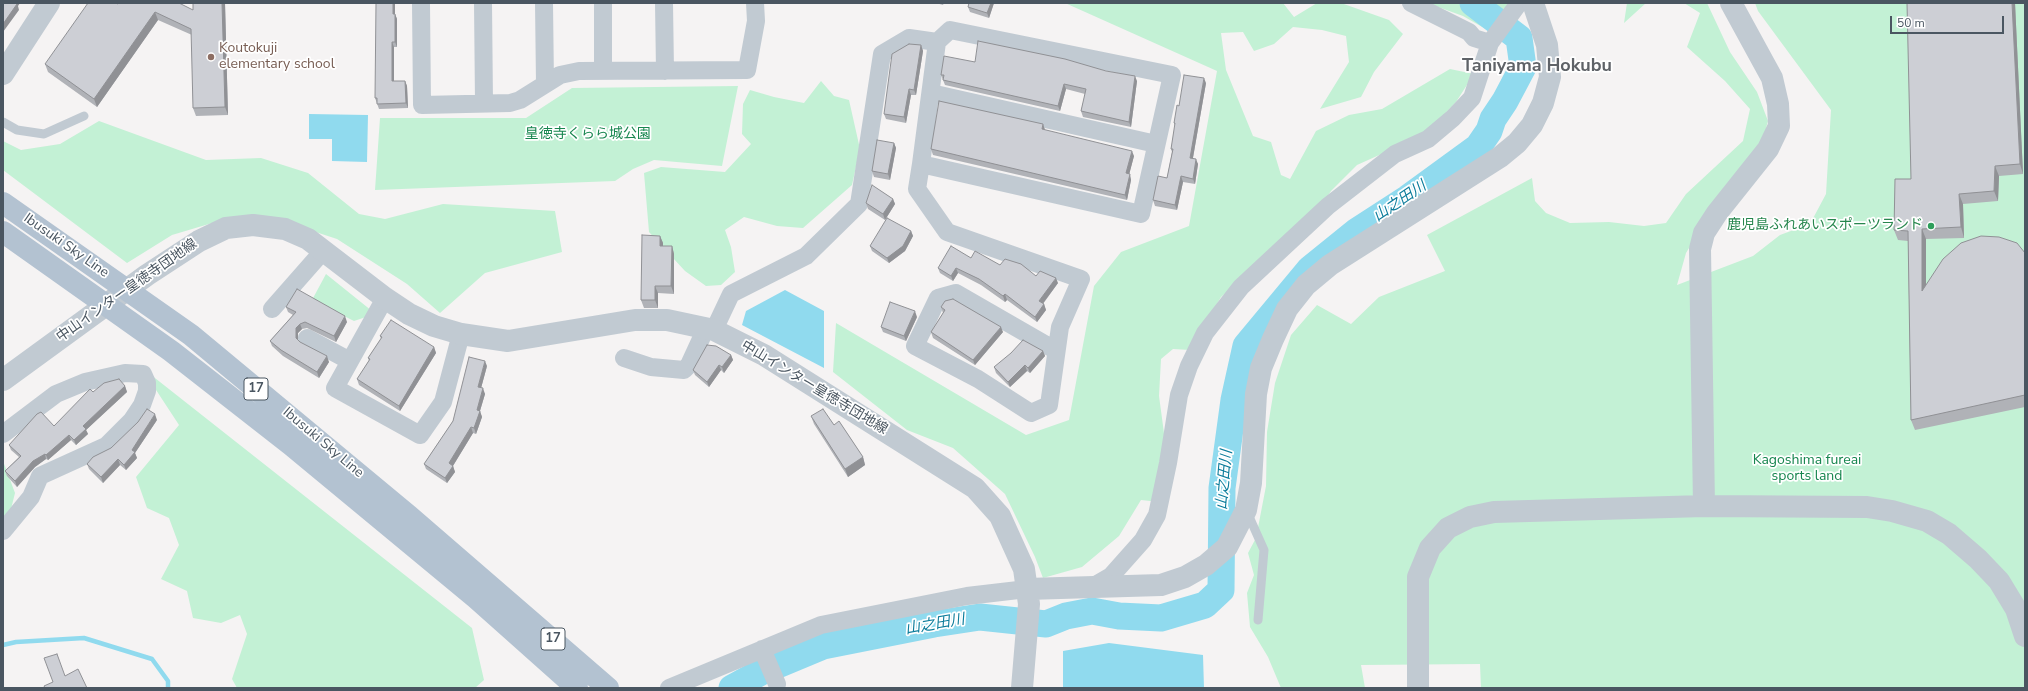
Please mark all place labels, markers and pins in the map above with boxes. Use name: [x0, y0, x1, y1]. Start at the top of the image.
place label: Koutokuji elementary school: [219, 41, 335, 74]
marker: Koutokuji elementary school: [206, 52, 216, 62]
place label: 鹿児島ふれあいスポーツランド: [1727, 218, 1923, 234]
marker: 鹿児島ふれあいスポーツランド: [1926, 221, 1936, 231]

